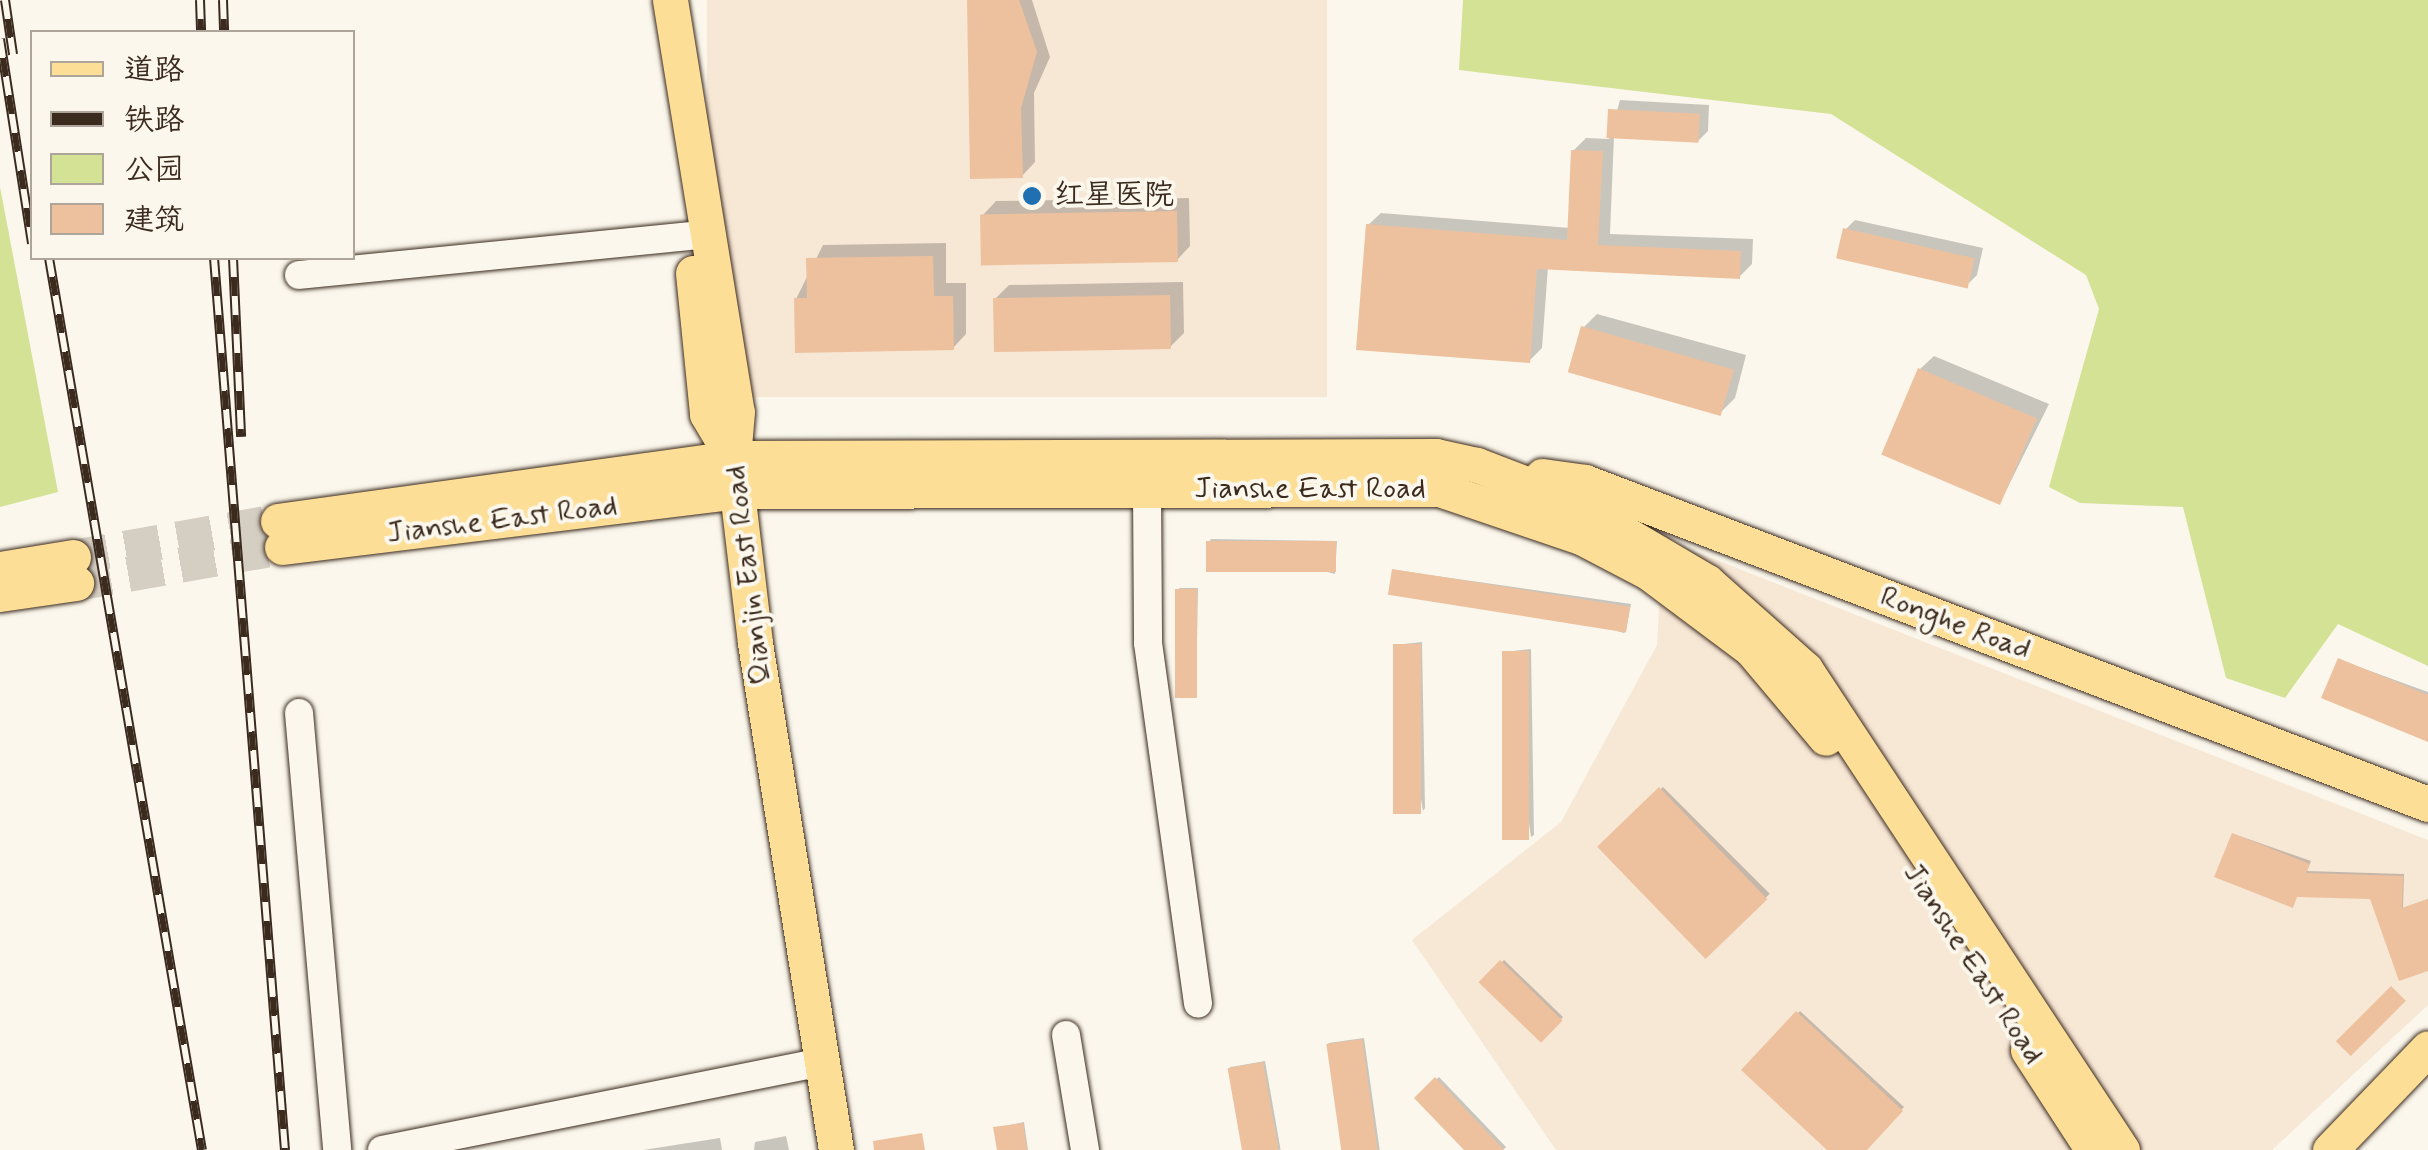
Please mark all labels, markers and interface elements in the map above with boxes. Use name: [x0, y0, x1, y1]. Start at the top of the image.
legend: [30, 30, 355, 260]
text: 道路: [124, 51, 184, 90]
text: 铁路: [124, 101, 184, 140]
text: 公园: [124, 151, 184, 190]
place label: 红星医院: [1054, 178, 1174, 214]
marker: 红星医院: [1019, 183, 1045, 209]
text: 建筑: [124, 201, 184, 240]
street label: Qianjin East Road: [718, 464, 780, 686]
street label: Jianshe East Road: [1198, 471, 1422, 507]
street label: Jianshe East Road: [388, 488, 616, 552]
street label: Ronghe Road: [1875, 579, 2035, 669]
street label: Jianshe East Road: [1897, 860, 2049, 1068]

